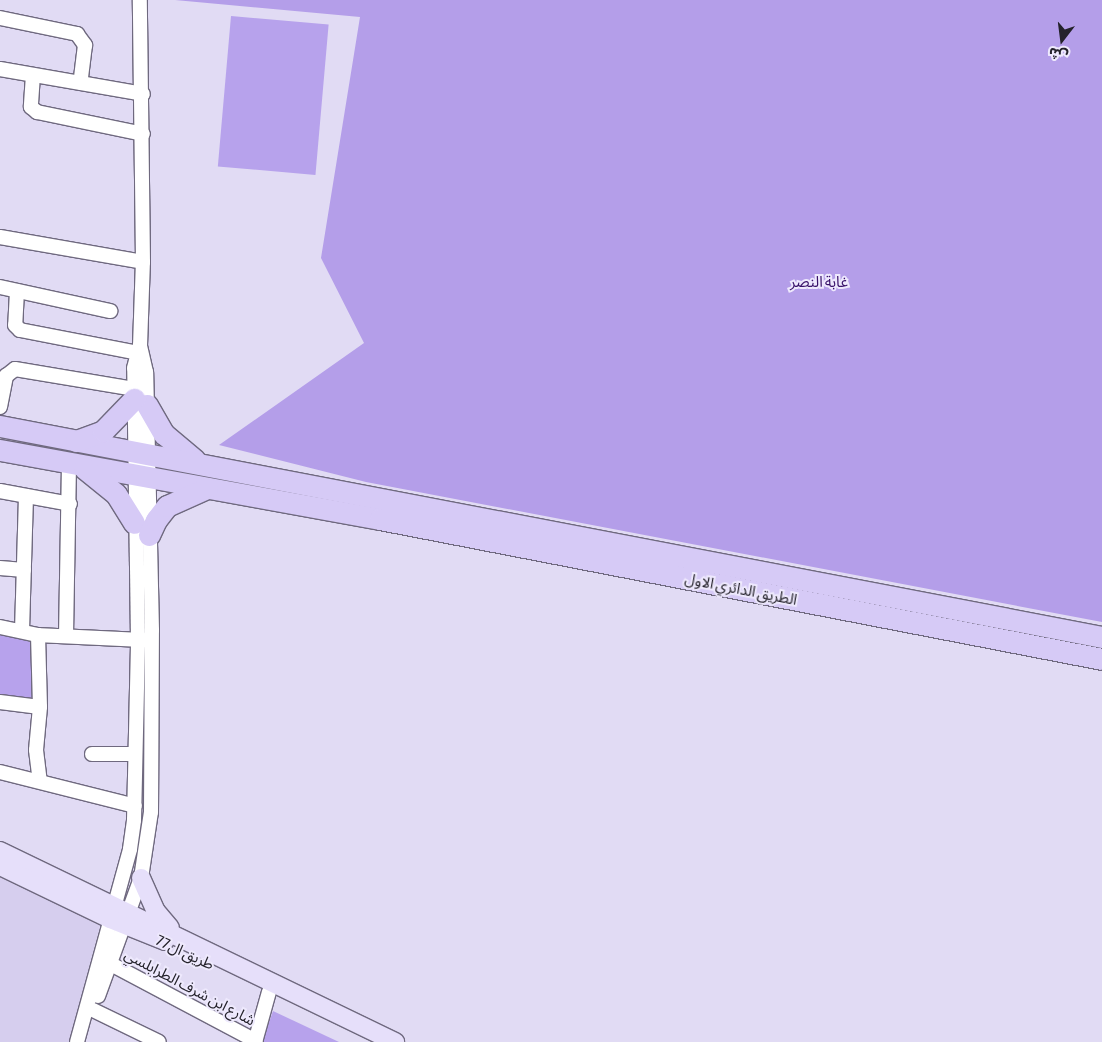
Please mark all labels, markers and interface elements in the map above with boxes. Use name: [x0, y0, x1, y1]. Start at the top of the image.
north arrow: [1037, 15, 1087, 65]
text: ش: [1047, 44, 1069, 65]
park label: غابة النصر: [790, 273, 848, 291]
street label: الطريق الدائري الاول: [683, 569, 799, 609]
street label: طريق ال77: [153, 931, 217, 973]
street label: شارع ابن شرف الطرابلسي: [122, 945, 258, 1029]

